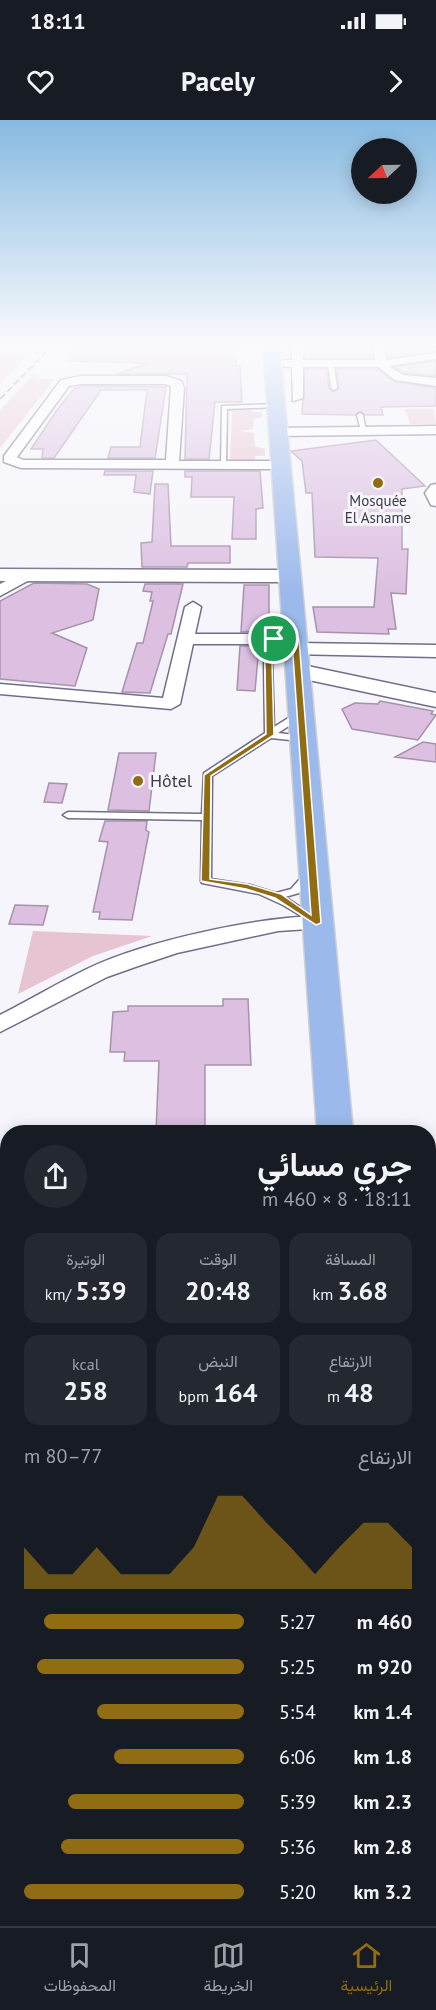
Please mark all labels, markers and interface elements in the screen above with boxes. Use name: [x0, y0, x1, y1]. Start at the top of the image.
text: 18:11: [30, 7, 86, 35]
text: Pacely: [181, 64, 255, 98]
icon: heart: [24, 65, 57, 98]
icon: forward: [379, 65, 412, 98]
north arrow: [351, 138, 417, 204]
map controls: [351, 138, 417, 204]
marker: Mosquée El Asname: [371, 476, 385, 490]
place label: Mosquée El Asname: [345, 491, 411, 527]
pin: [248, 613, 299, 664]
icon: arrive: [257, 622, 290, 655]
place label: Hôtel: [150, 769, 193, 792]
marker: Hôtel: [131, 774, 145, 788]
text: جري مسائي: [257, 1142, 412, 1185]
button: share: [24, 1145, 87, 1208]
text: 18:11 · 8 × 460 m: [262, 1186, 412, 1212]
text: الوتيرة: [66, 1249, 105, 1269]
text: الوقت: [199, 1249, 237, 1269]
text: المسافة: [325, 1249, 376, 1269]
text: 5:39: [75, 1274, 127, 1307]
text: 20:48: [185, 1274, 251, 1307]
text: 3.68: [337, 1274, 388, 1307]
text: /km: [45, 1284, 75, 1304]
text: km: [313, 1284, 337, 1304]
text: النبض: [198, 1351, 238, 1371]
text: الارتفاع: [329, 1351, 372, 1371]
text: kcal: [72, 1354, 99, 1374]
text: 258: [64, 1374, 108, 1407]
text: 164: [213, 1376, 257, 1409]
text: 48: [344, 1376, 374, 1409]
text: bpm: [179, 1386, 213, 1406]
text: m: [327, 1386, 344, 1406]
text: 77–80 m: [24, 1443, 102, 1469]
text: الارتفاع: [358, 1444, 412, 1470]
text: 5:27: [279, 1609, 316, 1635]
text: 460 m: [357, 1609, 412, 1635]
text: 5:25: [279, 1654, 316, 1680]
text: 920 m: [357, 1654, 412, 1680]
text: 5:54: [279, 1699, 316, 1725]
text: 1.4 km: [353, 1699, 412, 1725]
text: 6:06: [279, 1744, 316, 1770]
text: 1.8 km: [353, 1744, 412, 1770]
text: 5:39: [279, 1789, 316, 1815]
text: 2.3 km: [353, 1789, 412, 1815]
text: 5:36: [279, 1834, 316, 1860]
text: 2.8 km: [353, 1834, 412, 1860]
text: 5:20: [279, 1879, 316, 1905]
text: 3.2 km: [353, 1879, 412, 1905]
tab: المحفوظات: [44, 1939, 116, 2000]
tab: الخريطة: [203, 1939, 253, 2000]
tab: الرئيسية: [340, 1939, 392, 2000]

